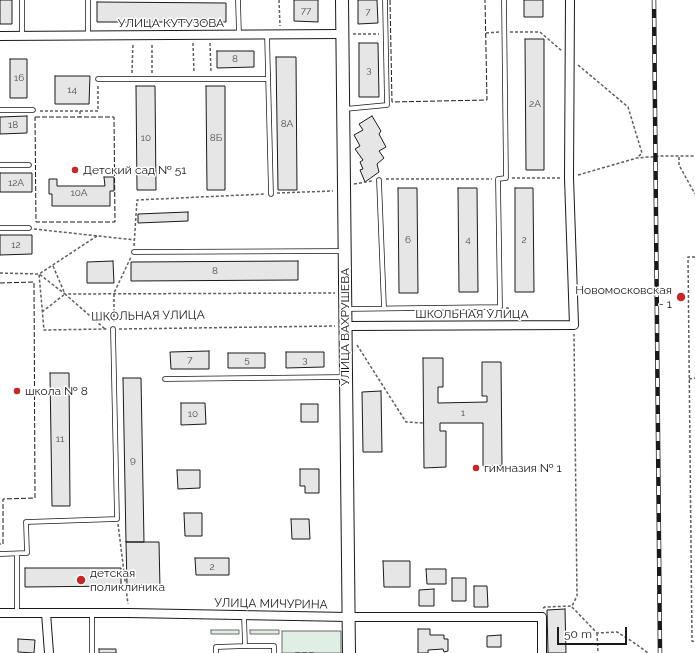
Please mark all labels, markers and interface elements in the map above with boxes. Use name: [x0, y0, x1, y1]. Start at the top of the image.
house number: 77: [301, 5, 311, 17]
house number: 7: [365, 6, 371, 18]
street label: УЛИЦА КУТУЗОВА: [118, 16, 224, 30]
house number: 8: [232, 53, 238, 65]
house number: 3: [366, 64, 372, 76]
house number: 16: [14, 72, 24, 84]
house number: 14: [67, 84, 77, 96]
house number: 2А: [529, 98, 541, 110]
house number: 8А: [281, 118, 293, 130]
house number: 18: [8, 119, 18, 131]
house number: 10: [141, 132, 151, 144]
house number: 8Б: [210, 132, 222, 144]
place label: Детский сад № 51: [83, 163, 186, 177]
marker: Детский сад № 51: [70, 165, 80, 175]
house number: 12А: [8, 177, 24, 189]
house number: 10А: [71, 187, 87, 199]
house number: 6: [405, 234, 411, 246]
house number: 4: [465, 234, 471, 246]
house number: 2: [521, 234, 527, 246]
house number: 12: [11, 239, 21, 251]
house number: 8: [212, 265, 218, 277]
street label: УЛИЦА ВАХРУШЕВА: [338, 268, 352, 386]
place label: Новомосковская - 1: [575, 283, 672, 311]
marker: Новомосковская - 1: [675, 291, 687, 303]
street label: ШКОЛЬНАЯ УЛИЦА: [415, 307, 529, 321]
street label: ШКОЛЬНАЯ УЛИЦА: [91, 308, 205, 324]
house number: 7: [187, 354, 193, 366]
house number: 5: [244, 354, 250, 366]
house number: 3: [302, 354, 308, 366]
place label: школа № 8: [25, 384, 88, 398]
marker: школа № 8: [12, 386, 22, 396]
house number: 1: [461, 407, 465, 419]
house number: 10: [188, 408, 198, 420]
house number: 11: [56, 433, 64, 445]
house number: 9: [130, 454, 136, 466]
place label: гимназия № 1: [484, 461, 562, 475]
marker: гимназия № 1: [471, 463, 481, 473]
house number: 2: [209, 561, 215, 573]
place label: детская поликлиника: [90, 566, 165, 594]
marker: детская поликлиника: [75, 574, 87, 586]
street label: УЛИЦА МИЧУРИНА: [214, 596, 328, 612]
scale bar: [559, 619, 629, 645]
text: 50 m: [564, 627, 592, 641]

